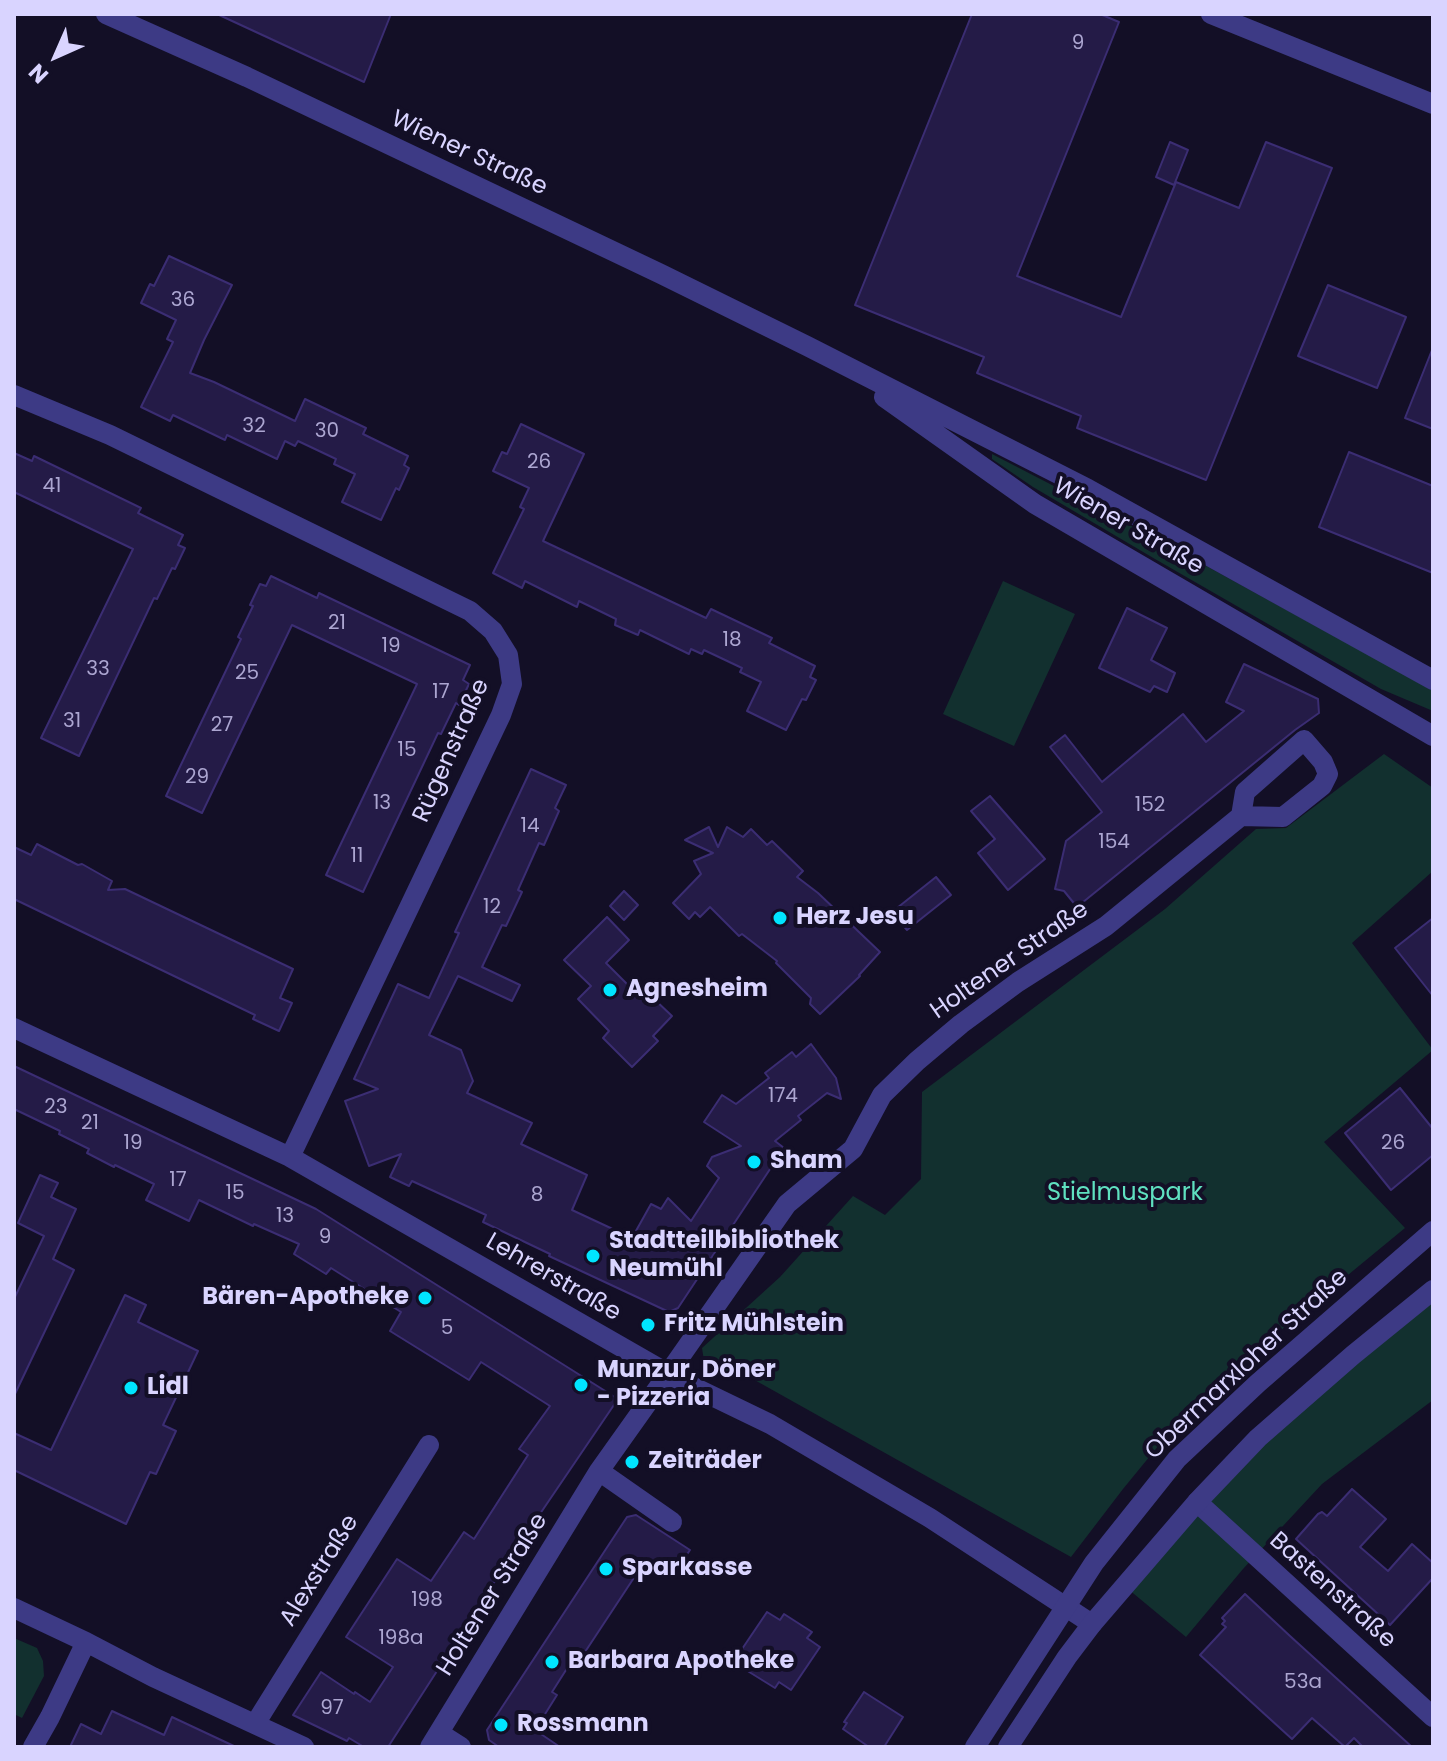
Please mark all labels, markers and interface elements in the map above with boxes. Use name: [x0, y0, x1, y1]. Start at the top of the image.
north arrow: [16, 16, 96, 96]
house number: 9: [1072, 32, 1084, 56]
text: N: [22, 57, 55, 90]
street label: Wiener Straße: [386, 105, 552, 203]
house number: 36: [171, 289, 195, 313]
house number: 32: [242, 415, 266, 439]
house number: 30: [315, 420, 339, 444]
house number: 26: [527, 451, 551, 475]
street label: Wiener Straße: [1048, 472, 1208, 582]
house number: 41: [43, 475, 61, 499]
house number: 21: [328, 612, 346, 636]
house number: 18: [722, 629, 742, 653]
house number: 19: [382, 635, 400, 659]
house number: 33: [86, 658, 110, 682]
house number: 25: [235, 662, 259, 686]
street label: Rügenstraße: [408, 675, 496, 827]
house number: 17: [432, 681, 450, 705]
house number: 31: [63, 710, 81, 734]
house number: 27: [211, 714, 233, 738]
house number: 15: [398, 739, 416, 763]
house number: 29: [185, 766, 209, 790]
house number: 13: [373, 792, 391, 816]
house number: 152: [1135, 794, 1165, 818]
house number: 14: [521, 815, 539, 839]
house number: 154: [1098, 831, 1130, 855]
house number: 11: [351, 845, 363, 869]
house number: 12: [483, 896, 501, 920]
street label: Holtener Straße: [925, 896, 1095, 1026]
place label: Herz Jesu: [796, 904, 914, 932]
marker: Herz Jesu: [771, 909, 789, 927]
place label: Agnesheim: [626, 976, 768, 1004]
marker: Agnesheim: [601, 981, 619, 999]
house number: 174: [768, 1085, 798, 1109]
house number: 23: [44, 1096, 68, 1120]
house number: 21: [81, 1112, 99, 1136]
house number: 19: [124, 1132, 142, 1156]
house number: 26: [1381, 1132, 1405, 1156]
place label: Sham: [770, 1148, 843, 1176]
marker: Sham: [745, 1153, 763, 1171]
house number: 17: [169, 1169, 187, 1193]
park label: Stielmuspark: [1047, 1180, 1203, 1208]
house number: 15: [226, 1182, 244, 1206]
house number: 8: [531, 1184, 543, 1208]
house number: 13: [276, 1205, 294, 1229]
house number: 9: [319, 1226, 331, 1250]
street label: Lehrerstraße: [480, 1228, 626, 1328]
place label: Stadtteilbibliothek Neumühl: [609, 1228, 839, 1284]
marker: Stadtteilbibliothek Neumühl: [584, 1247, 602, 1265]
street label: Obermarxloher Straße: [1140, 1264, 1354, 1466]
place label: Bären-Apotheke: [202, 1284, 409, 1312]
marker: Bären-Apotheke: [416, 1289, 434, 1307]
place label: Fritz Mühlstein: [664, 1311, 844, 1339]
marker: Fritz Mühlstein: [639, 1316, 657, 1334]
house number: 5: [441, 1317, 453, 1341]
place label: Munzur, Döner - Pizzeria: [597, 1357, 776, 1413]
place label: Lidl: [147, 1374, 189, 1402]
marker: Munzur, Döner - Pizzeria: [572, 1376, 590, 1394]
marker: Lidl: [122, 1379, 140, 1397]
place label: Zeiträder: [648, 1448, 762, 1476]
marker: Zeiträder: [623, 1453, 641, 1471]
street label: Holtener Straße: [431, 1508, 555, 1682]
street label: Alexstraße: [274, 1510, 366, 1632]
street label: Bastenstraße: [1263, 1527, 1401, 1655]
place label: Sparkasse: [622, 1555, 752, 1583]
marker: Sparkasse: [597, 1560, 615, 1578]
house number: 198: [411, 1589, 443, 1613]
house number: 198a: [378, 1627, 424, 1651]
place label: Barbara Apotheke: [568, 1648, 794, 1676]
marker: Barbara Apotheke: [543, 1653, 561, 1671]
house number: 53a: [1284, 1671, 1322, 1695]
house number: 97: [320, 1697, 344, 1721]
place label: Rossmann: [517, 1711, 649, 1739]
marker: Rossmann: [492, 1716, 510, 1734]

